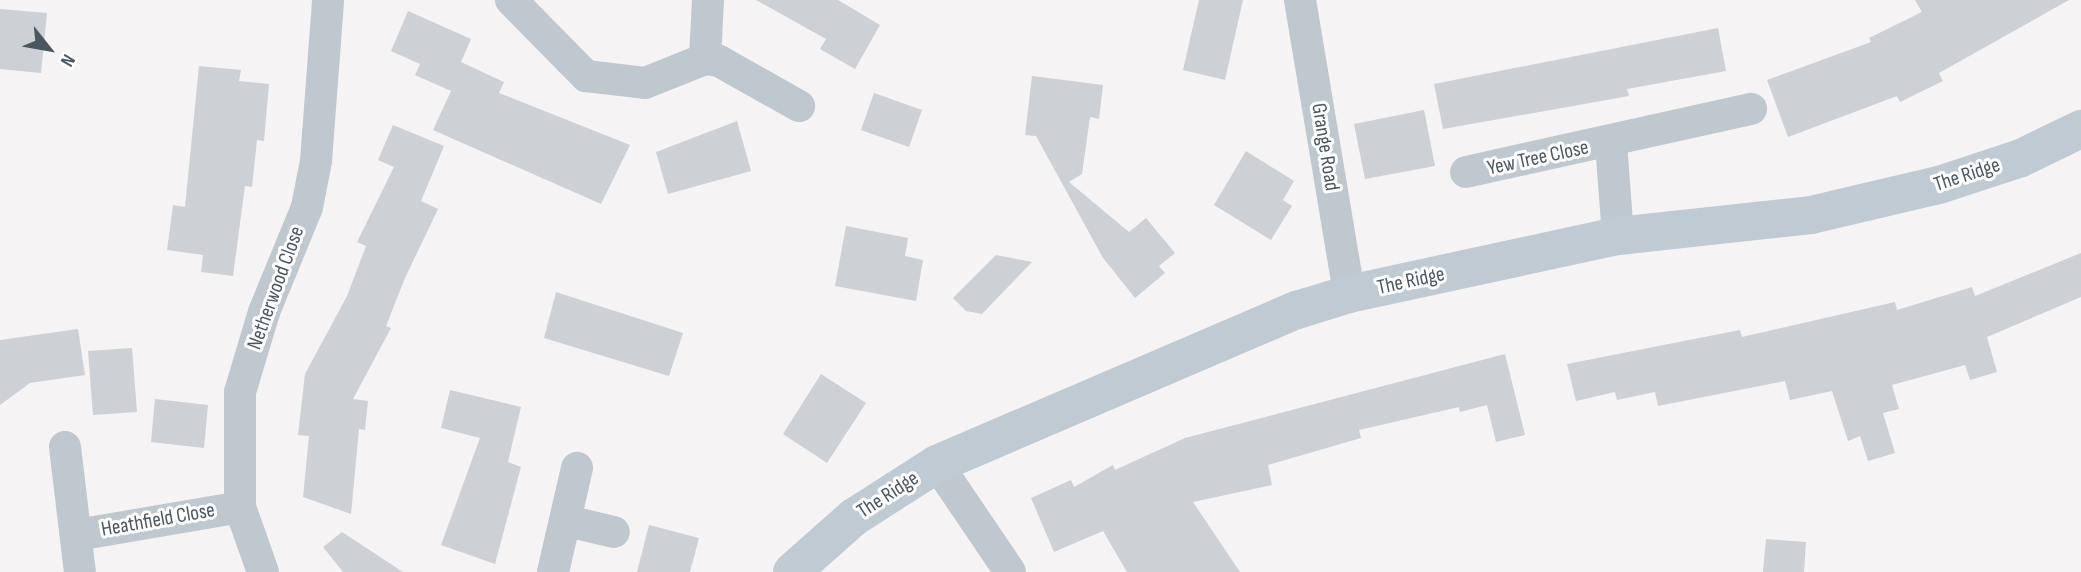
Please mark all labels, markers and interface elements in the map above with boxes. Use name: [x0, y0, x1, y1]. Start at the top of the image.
north arrow: [14, 14, 84, 84]
text: N: [55, 50, 80, 70]
street label: Grange Road: [1306, 101, 1344, 193]
street label: Yew Tree Close: [1485, 135, 1591, 181]
street label: The Ridge: [1931, 152, 2003, 198]
street label: Netherwood Close: [242, 223, 310, 353]
street label: The Ridge: [1375, 262, 1447, 300]
street label: The Ridge: [853, 466, 923, 524]
street label: Heathfield Close: [99, 498, 217, 542]

